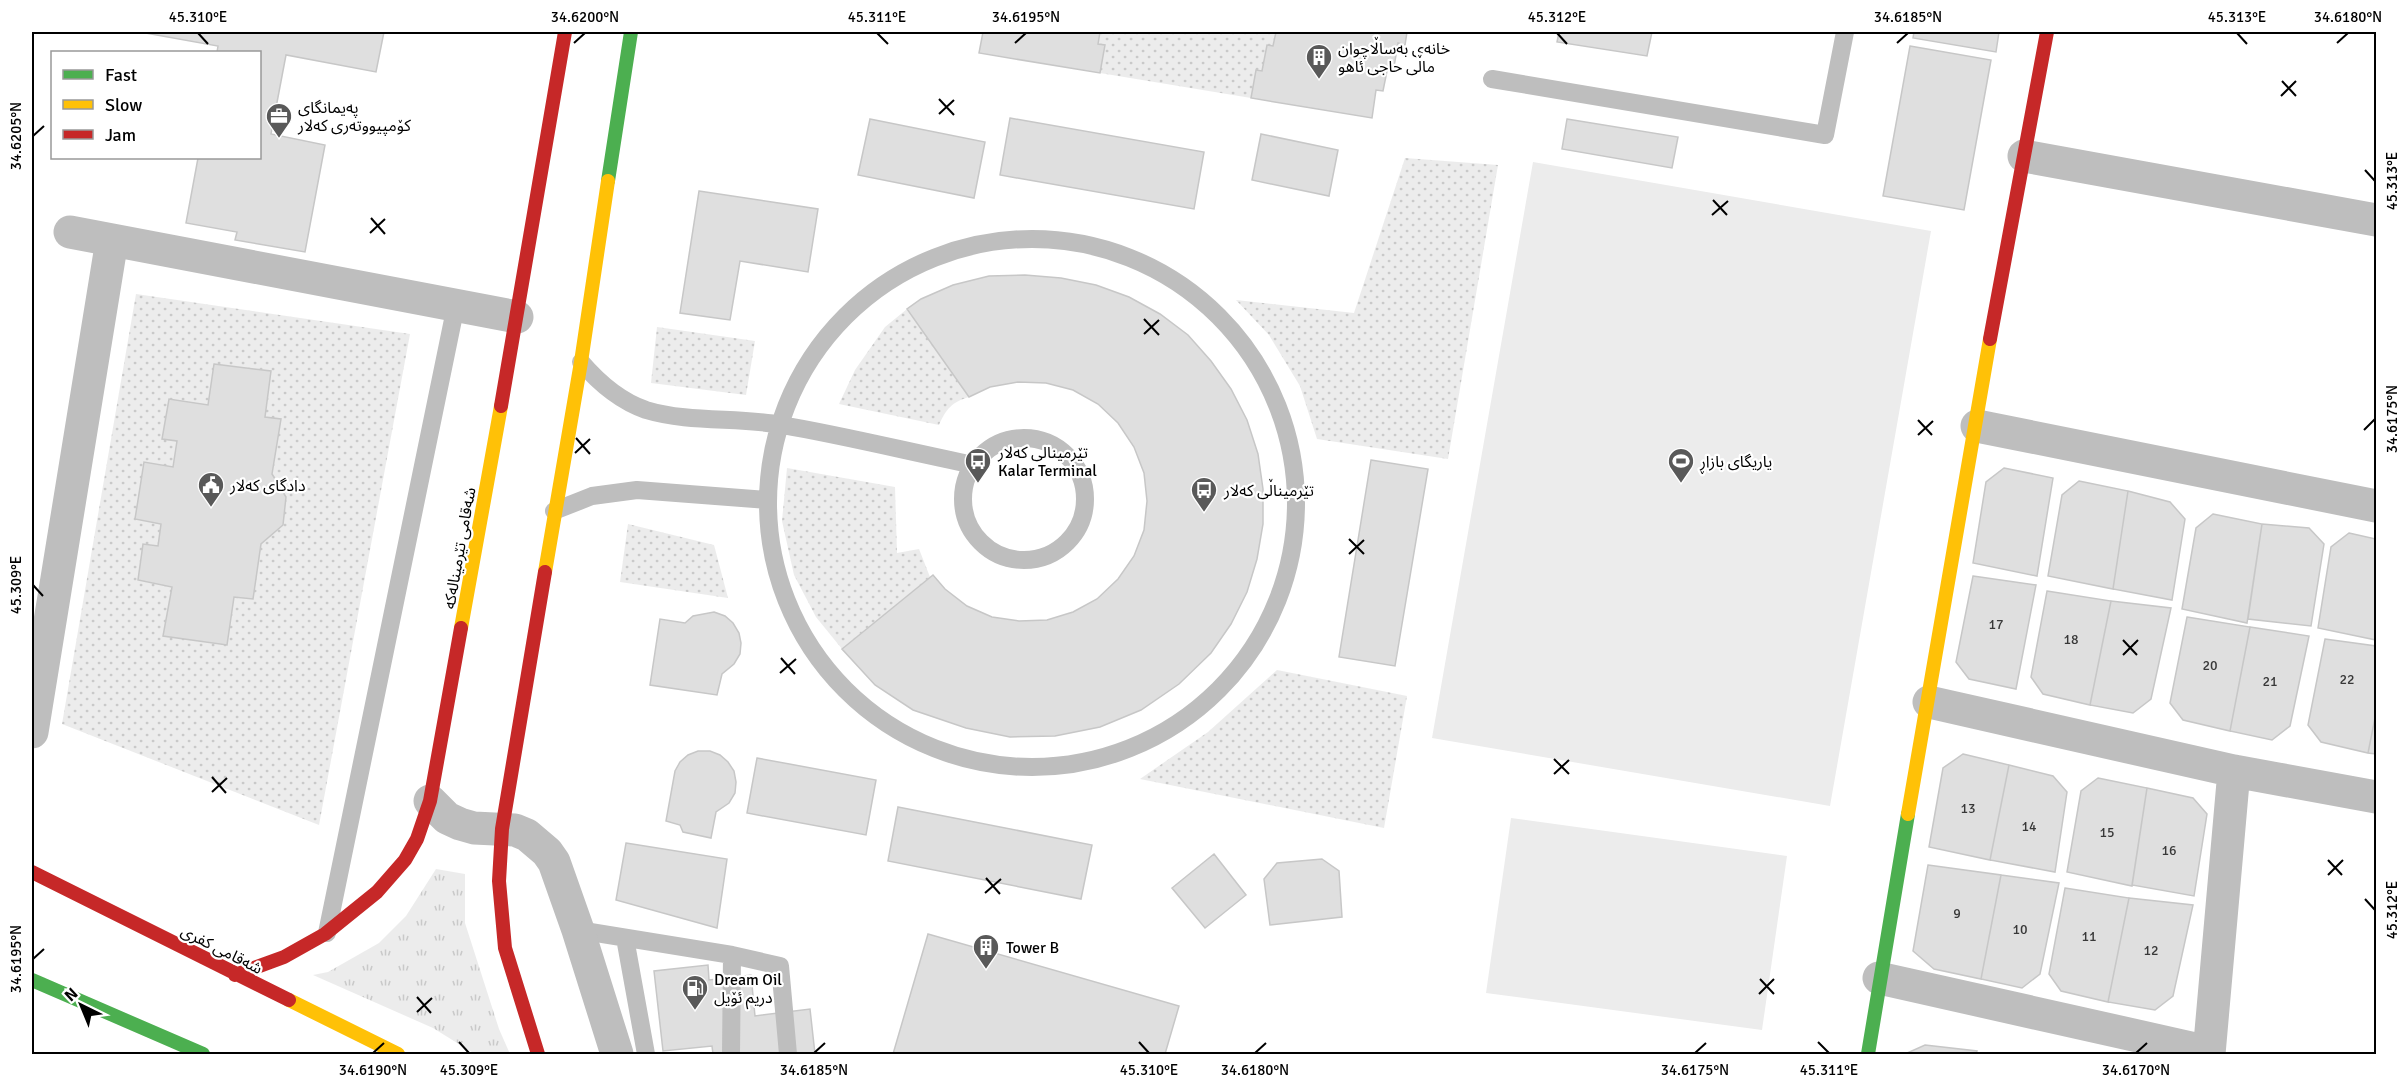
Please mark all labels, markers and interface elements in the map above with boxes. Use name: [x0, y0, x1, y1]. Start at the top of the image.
text: 45.310°E: [169, 8, 227, 26]
text: 34.6200°N: [551, 8, 619, 26]
text: 45.311°E: [848, 8, 906, 26]
text: 34.6195°N: [992, 8, 1060, 26]
text: 45.312°E: [1528, 8, 1586, 26]
text: 34.6185°N: [1874, 8, 1942, 26]
text: 45.313°E: [2208, 8, 2266, 26]
text: 34.6180°N: [2314, 8, 2382, 26]
place label: خانەی بەساڵاچوان ماڵی حاجی ئاهو: [1338, 36, 1450, 77]
building icon: خانەی بەساڵاچوان ماڵی حاجی ئاهو: [1304, 42, 1334, 80]
legend: [51, 51, 261, 159]
text: Fast: [105, 64, 137, 86]
text: Slow: [105, 94, 142, 116]
place label: پەیمانگای کۆمپیووتەری کەلار: [297, 98, 411, 136]
office icon: پەیمانگای کۆمپیووتەری کەلار: [264, 101, 294, 139]
text: 34.6205°N: [7, 102, 25, 170]
text: Jam: [105, 124, 136, 146]
text: 45.313°E: [2383, 152, 2401, 210]
text: 34.6175°N: [2383, 385, 2401, 453]
place label: تێرمینالی کەلار Kalar Terminal: [997, 443, 1097, 481]
bus stop icon: تێرمینالی کەلار Kalar Terminal: [963, 446, 993, 484]
sports icon: یاریگای بازاڕ: [1666, 446, 1696, 484]
place label: یاریگای بازاڕ: [1699, 452, 1772, 475]
public building icon: دادگای کەلار: [196, 470, 226, 508]
bus stop icon: تێرمیناڵی کەلار: [1189, 475, 1219, 513]
place label: دادگای کەلار: [229, 476, 306, 496]
place label: تێرمیناڵی کەلار: [1223, 478, 1314, 501]
street label: شەقامی تێرمینالەکە: [439, 486, 481, 611]
text: 45.309°E: [7, 556, 25, 614]
house number: 17: [1988, 616, 2004, 633]
house number: 18: [2063, 631, 2079, 648]
house number: 20: [2202, 657, 2218, 674]
house number: 22: [2339, 671, 2355, 688]
house number: 21: [2262, 673, 2278, 690]
house number: 13: [1960, 800, 1976, 817]
house number: 14: [2021, 818, 2037, 835]
house number: 15: [2099, 824, 2115, 841]
house number: 16: [2161, 842, 2177, 859]
text: 45.312°E: [2383, 881, 2401, 939]
house number: 9: [1953, 905, 1961, 922]
street label: شەقامی کفری: [177, 921, 266, 979]
house number: 10: [2012, 921, 2028, 938]
text: 34.6195°N: [7, 925, 25, 993]
house number: 11: [2081, 928, 2097, 945]
building icon: Tower B: [971, 932, 1001, 970]
place label: Tower B: [1006, 938, 1059, 958]
house number: 12: [2143, 942, 2159, 959]
place label: Dream Oil دریم ئۆیل: [714, 970, 782, 1010]
fuel station icon: Dream Oil دریم ئۆیل: [680, 973, 710, 1011]
north arrow: [51, 975, 111, 1035]
text: N: [61, 984, 82, 1006]
text: 34.6190°N: [339, 1061, 407, 1079]
text: 45.309°E: [440, 1061, 498, 1079]
text: 34.6185°N: [780, 1061, 848, 1079]
text: 45.310°E: [1120, 1061, 1178, 1079]
text: 34.6180°N: [1221, 1061, 1289, 1079]
text: 34.6175°N: [1661, 1061, 1729, 1079]
text: 45.311°E: [1800, 1061, 1858, 1079]
text: 34.6170°N: [2102, 1061, 2170, 1079]

